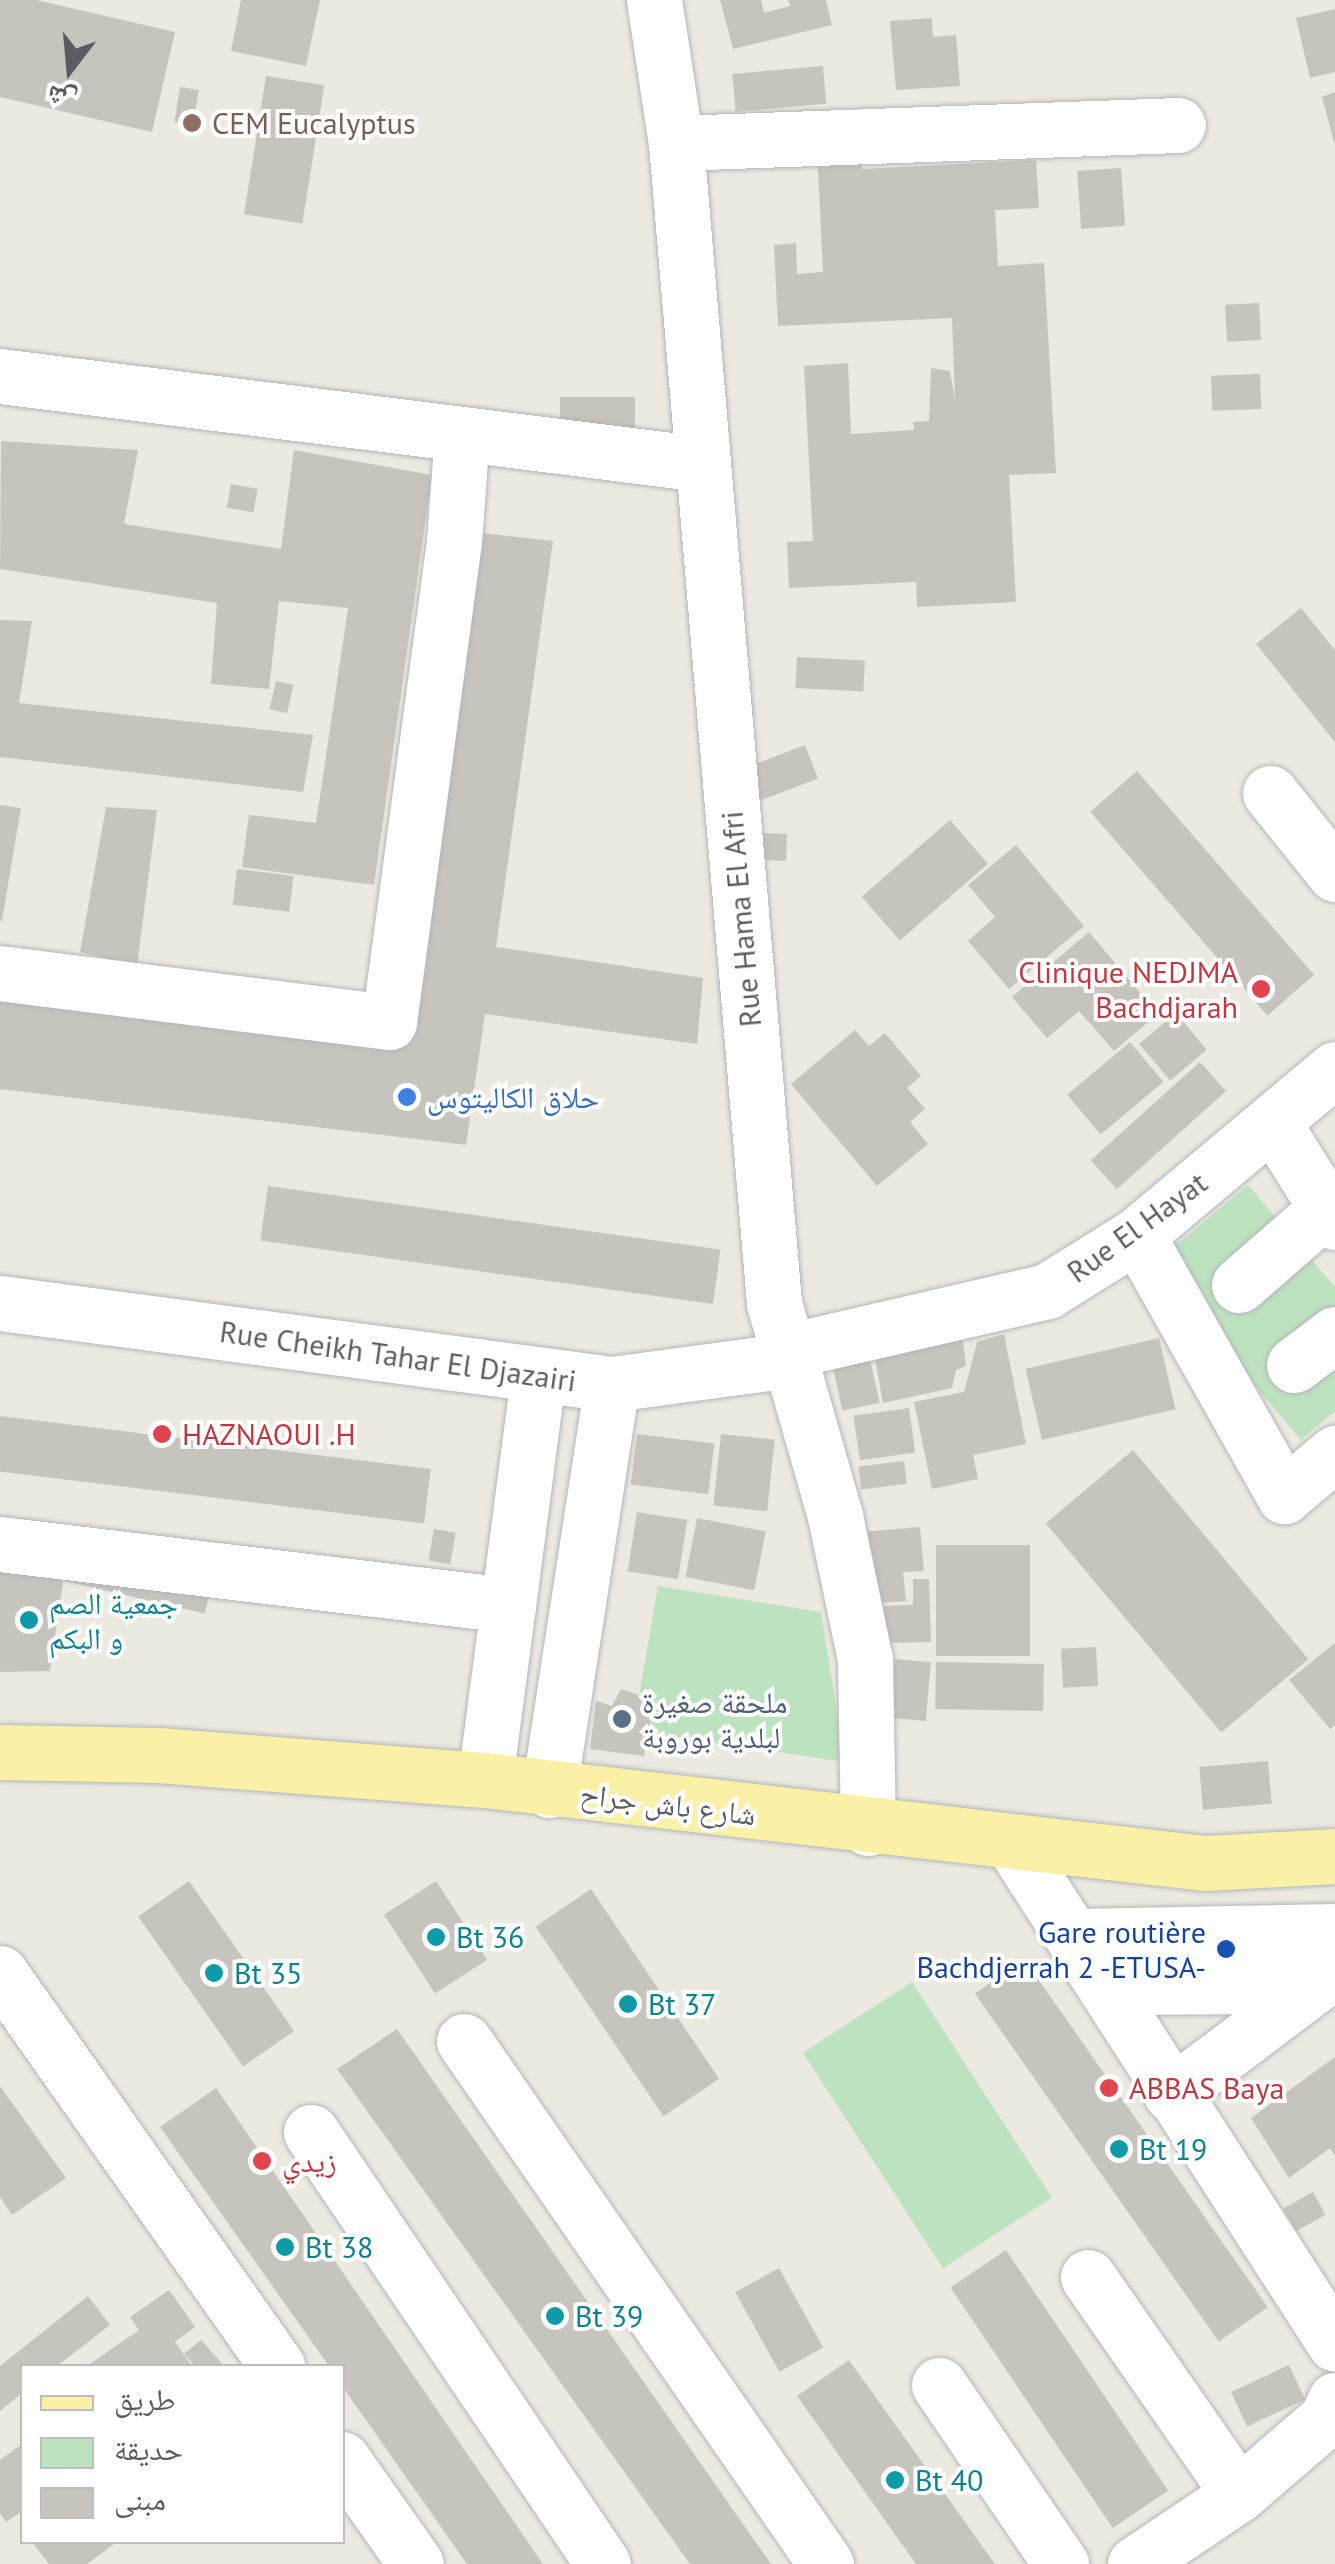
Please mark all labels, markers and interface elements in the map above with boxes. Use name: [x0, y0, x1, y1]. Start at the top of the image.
north arrow: [20, 20, 120, 120]
text: ش: [42, 77, 81, 121]
place label: CEM Eucalyptus: [212, 105, 416, 141]
marker: CEM Eucalyptus: [181, 112, 203, 134]
street label: Rue Hama El Afri: [714, 809, 768, 1029]
place label: Clinique NEDJMA Bachdjarah: [1018, 954, 1238, 1024]
marker: Clinique NEDJMA Bachdjarah: [1248, 976, 1274, 1002]
place label: حلاق الكاليتوس: [427, 1079, 599, 1115]
marker: حلاق الكاليتوس: [396, 1086, 418, 1108]
street label: Rue El Hayat: [1060, 1164, 1214, 1290]
street label: Rue Cheikh Tahar El Djazairi: [217, 1313, 579, 1399]
place label: HAZNAOUI .H: [182, 1416, 356, 1452]
marker: HAZNAOUI .H: [151, 1423, 173, 1445]
place label: جمعية الصم و البكم: [49, 1585, 178, 1656]
marker: جمعية الصم و البكم: [18, 1609, 40, 1631]
place label: ملحقة صغيرة لبلدية بوروبة: [642, 1684, 787, 1754]
marker: ملحقة صغيرة لبلدية بوروبة: [611, 1708, 633, 1730]
street label: شارع باش جراح: [578, 1775, 758, 1833]
place label: Gare routière Bachdjerrah 2 -ETUSA-: [914, 1914, 1206, 1984]
place label: Bt 36: [456, 1919, 524, 1955]
marker: Bt 36: [425, 1926, 447, 1948]
marker: Gare routière Bachdjerrah 2 -ETUSA-: [1215, 1938, 1237, 1960]
place label: Bt 35: [234, 1955, 302, 1991]
marker: Bt 35: [203, 1962, 225, 1984]
place label: Bt 37: [648, 1986, 716, 2022]
marker: Bt 37: [617, 1993, 639, 2015]
place label: ABBAS Baya: [1129, 2070, 1284, 2106]
marker: ABBAS Baya: [1098, 2077, 1120, 2099]
place label: Bt 19: [1139, 2131, 1207, 2167]
marker: Bt 19: [1108, 2138, 1130, 2160]
place label: زيدي: [282, 2143, 337, 2179]
marker: زيدي: [251, 2150, 273, 2172]
place label: Bt 38: [305, 2229, 373, 2265]
marker: Bt 38: [274, 2236, 296, 2258]
place label: Bt 39: [575, 2298, 643, 2334]
marker: Bt 39: [544, 2305, 566, 2327]
legend: [20, 2364, 345, 2544]
text: طريق: [114, 2379, 175, 2418]
text: حديقة: [114, 2429, 183, 2468]
place label: Bt 40: [915, 2462, 983, 2498]
marker: Bt 40: [884, 2469, 906, 2491]
text: مبنى: [114, 2479, 166, 2518]

